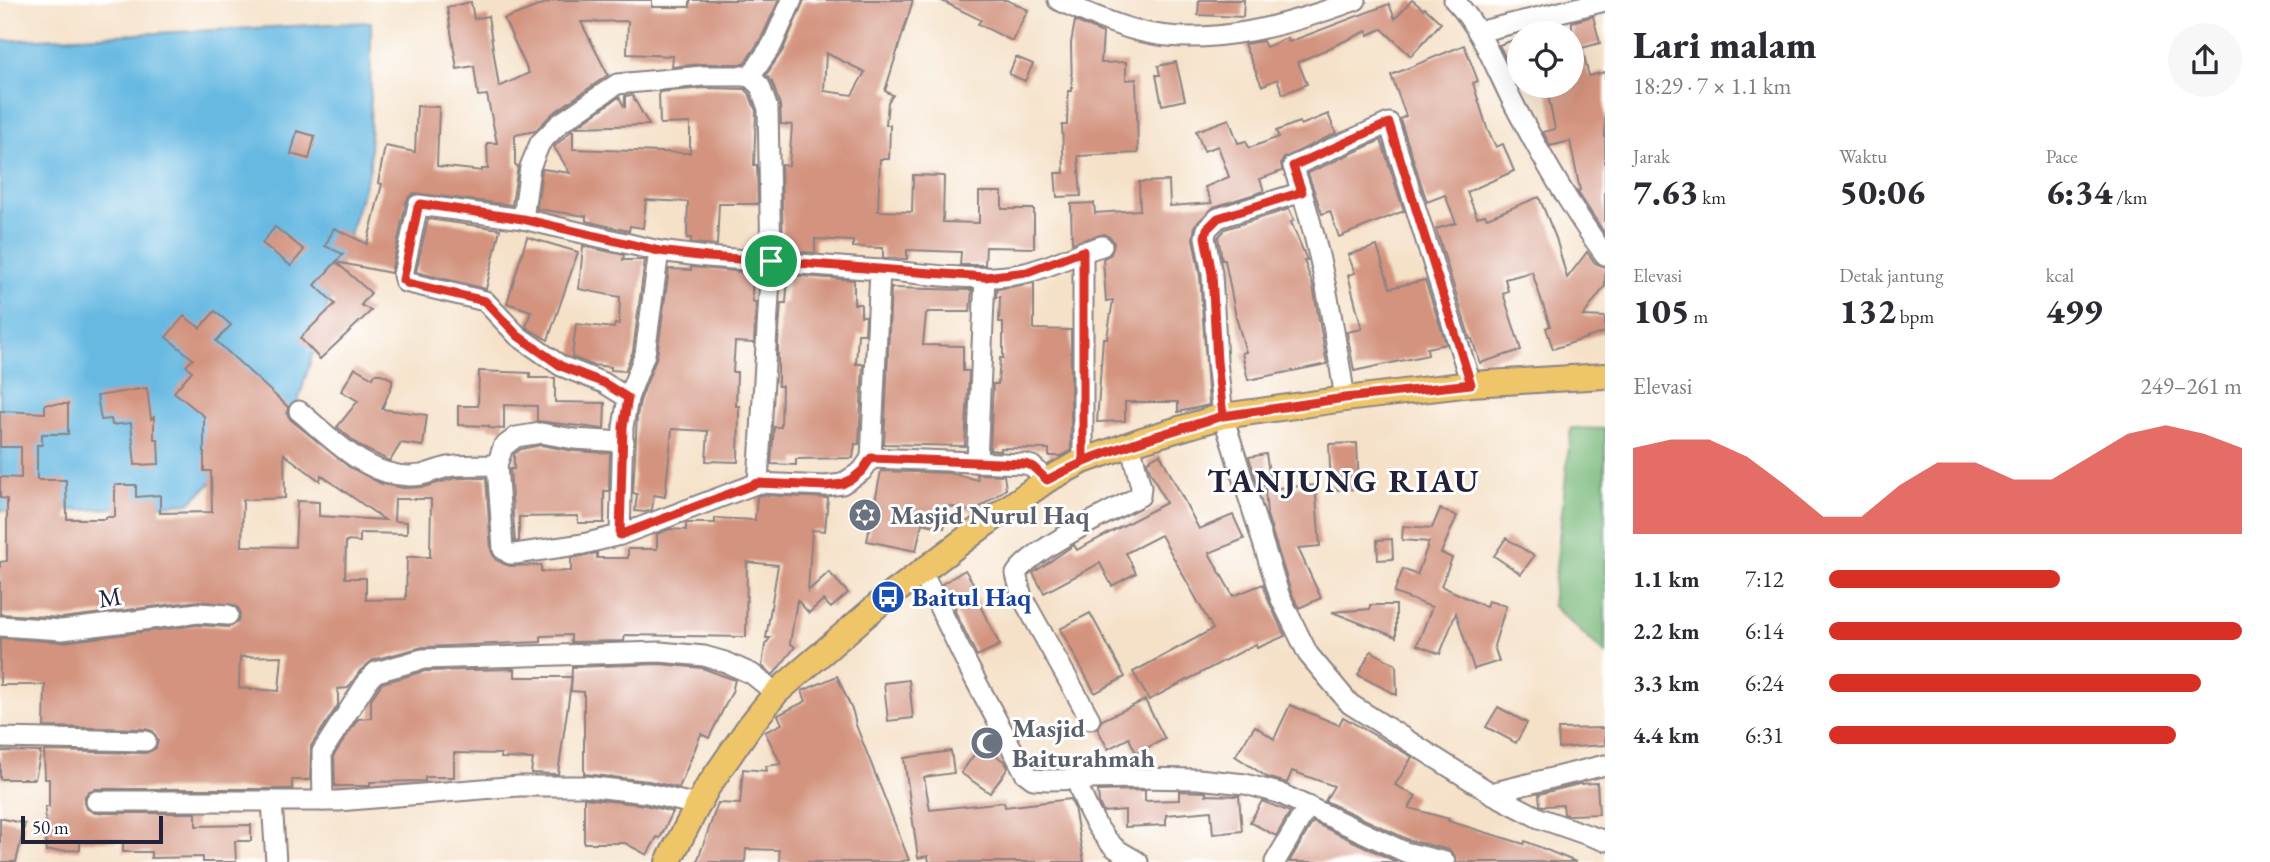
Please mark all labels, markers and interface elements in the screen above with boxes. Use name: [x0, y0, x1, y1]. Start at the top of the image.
text: Lari malam: [1633, 20, 1817, 69]
map controls: [1507, 21, 1584, 98]
button: locate: [1507, 21, 1584, 98]
button: share: [2168, 23, 2242, 97]
text: 18:29 · 7 × 1.1 km: [1633, 71, 1791, 101]
text: Jarak: [1633, 144, 1670, 169]
text: Waktu: [1839, 144, 1887, 169]
text: Pace: [2046, 144, 2078, 169]
text: 7.63: [1633, 169, 1699, 214]
text: 50:06: [1839, 169, 1925, 214]
text: 6:34: [2046, 169, 2112, 214]
text: km: [1699, 185, 1726, 210]
text: /km: [2112, 185, 2148, 210]
pin: [741, 231, 801, 291]
icon: arrive: [752, 242, 790, 280]
text: Elevasi: [1633, 263, 1682, 288]
text: Detak jantung: [1839, 263, 1944, 288]
text: kcal: [2046, 263, 2074, 288]
text: 105: [1633, 288, 1690, 333]
text: 132: [1839, 288, 1896, 333]
text: 499: [2046, 288, 2102, 333]
text: m: [1690, 304, 1708, 329]
text: bpm: [1896, 304, 1934, 329]
text: Elevasi: [1633, 371, 1692, 401]
text: 249–261 m: [2141, 371, 2242, 401]
district label: TANJUNG RIAU: [1207, 459, 1481, 502]
synagogue icon: Masjid Nurul Haq: [846, 496, 884, 534]
place label: Masjid Nurul Haq: [890, 498, 1089, 532]
text: 1.1 km: [1633, 564, 1700, 594]
text: 7:12: [1745, 564, 1784, 594]
street label: M: [96, 578, 124, 616]
bus stop icon: Baitul Haq: [869, 578, 907, 616]
place label: Baitul Haq: [912, 580, 1031, 614]
text: 2.2 km: [1633, 616, 1700, 646]
text: 6:14: [1745, 616, 1784, 646]
text: 3.3 km: [1633, 668, 1700, 698]
text: 6:24: [1745, 668, 1784, 698]
place label: Masjid Baiturahmah: [1012, 711, 1155, 775]
text: 4.4 km: [1633, 720, 1700, 750]
text: 6:31: [1745, 720, 1784, 750]
mosque icon: Masjid Baiturahmah: [968, 724, 1006, 762]
scale bar: [21, 813, 163, 845]
text: 50 m: [32, 815, 69, 840]

